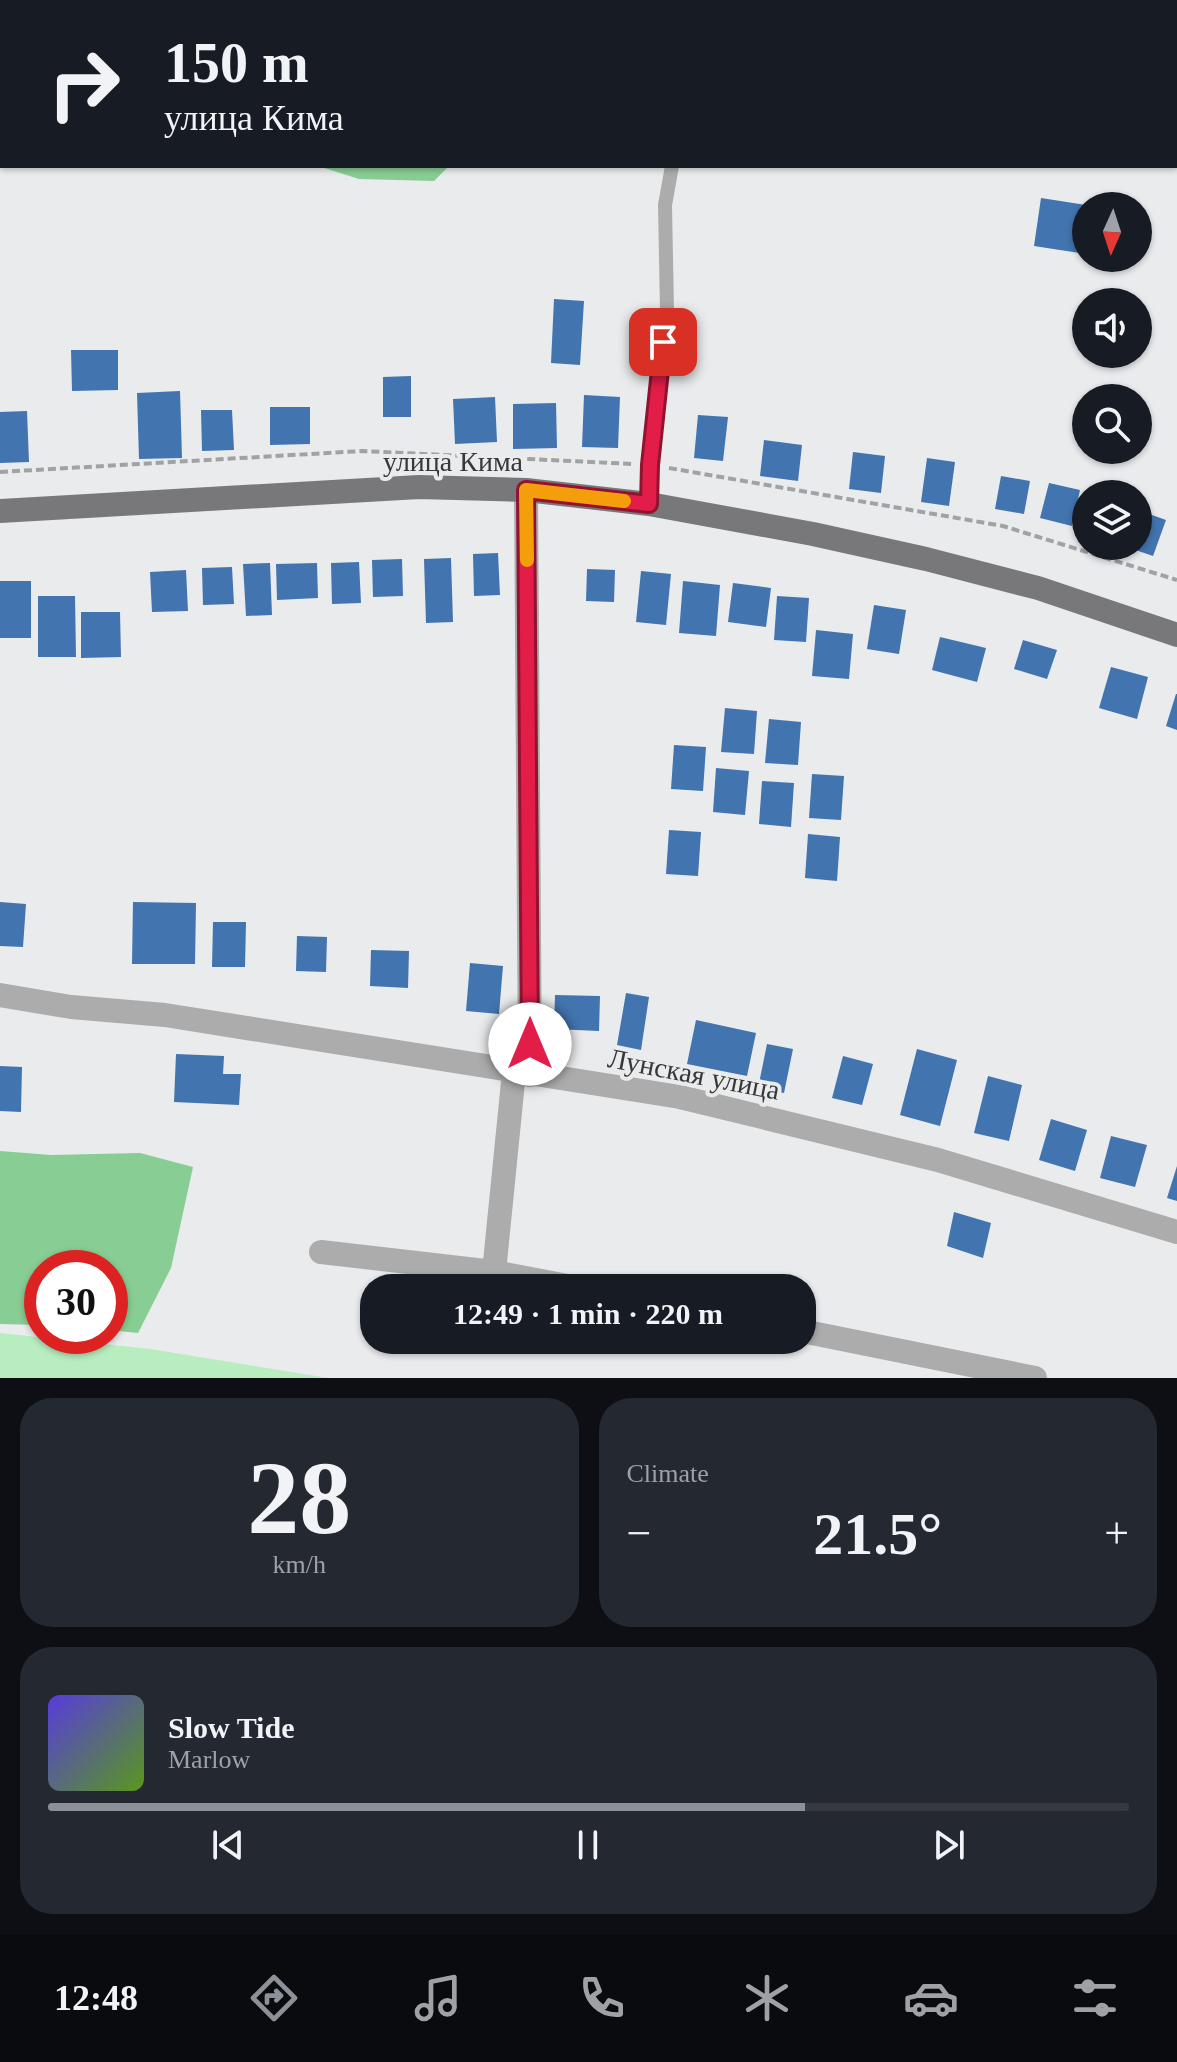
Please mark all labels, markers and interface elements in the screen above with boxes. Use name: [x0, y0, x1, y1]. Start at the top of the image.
icon: right: [32, 32, 136, 136]
text: 150 m: [164, 32, 309, 94]
text: улица Кима: [164, 98, 344, 138]
north arrow: [1072, 192, 1152, 272]
map controls: [1072, 192, 1152, 560]
button: sound: [1072, 288, 1152, 368]
pin: [629, 308, 697, 376]
icon: arrive: [641, 320, 685, 364]
button: search: [1072, 384, 1152, 464]
street label: улица Кима: [383, 446, 523, 477]
button: layers: [1072, 480, 1152, 560]
position arrow: [488, 1002, 572, 1086]
street label: Лунская улица: [605, 1042, 783, 1106]
speed limit sign: 30: [24, 1250, 128, 1354]
text: 12:49 · 1 min · 220 m: [453, 1297, 723, 1330]
text: 28: [247, 1440, 351, 1555]
text: Climate: [627, 1459, 709, 1488]
text: 21.5°: [813, 1501, 942, 1567]
text: −: [627, 1509, 651, 1558]
text: +: [1104, 1509, 1129, 1558]
text: km/h: [273, 1550, 326, 1579]
text: Slow Tide: [168, 1711, 294, 1744]
text: Marlow: [168, 1745, 250, 1774]
icon: previous: [206, 1823, 250, 1867]
icon: pause: [566, 1823, 610, 1867]
icon: next: [927, 1823, 971, 1867]
icon: directions: [246, 1970, 302, 2026]
icon: music: [410, 1970, 466, 2026]
icon: phone: [574, 1970, 630, 2026]
icon: climate: [739, 1970, 795, 2026]
icon: car: [903, 1970, 959, 2026]
icon: filters: [1067, 1970, 1123, 2026]
text: 12:48: [54, 1978, 138, 2018]

